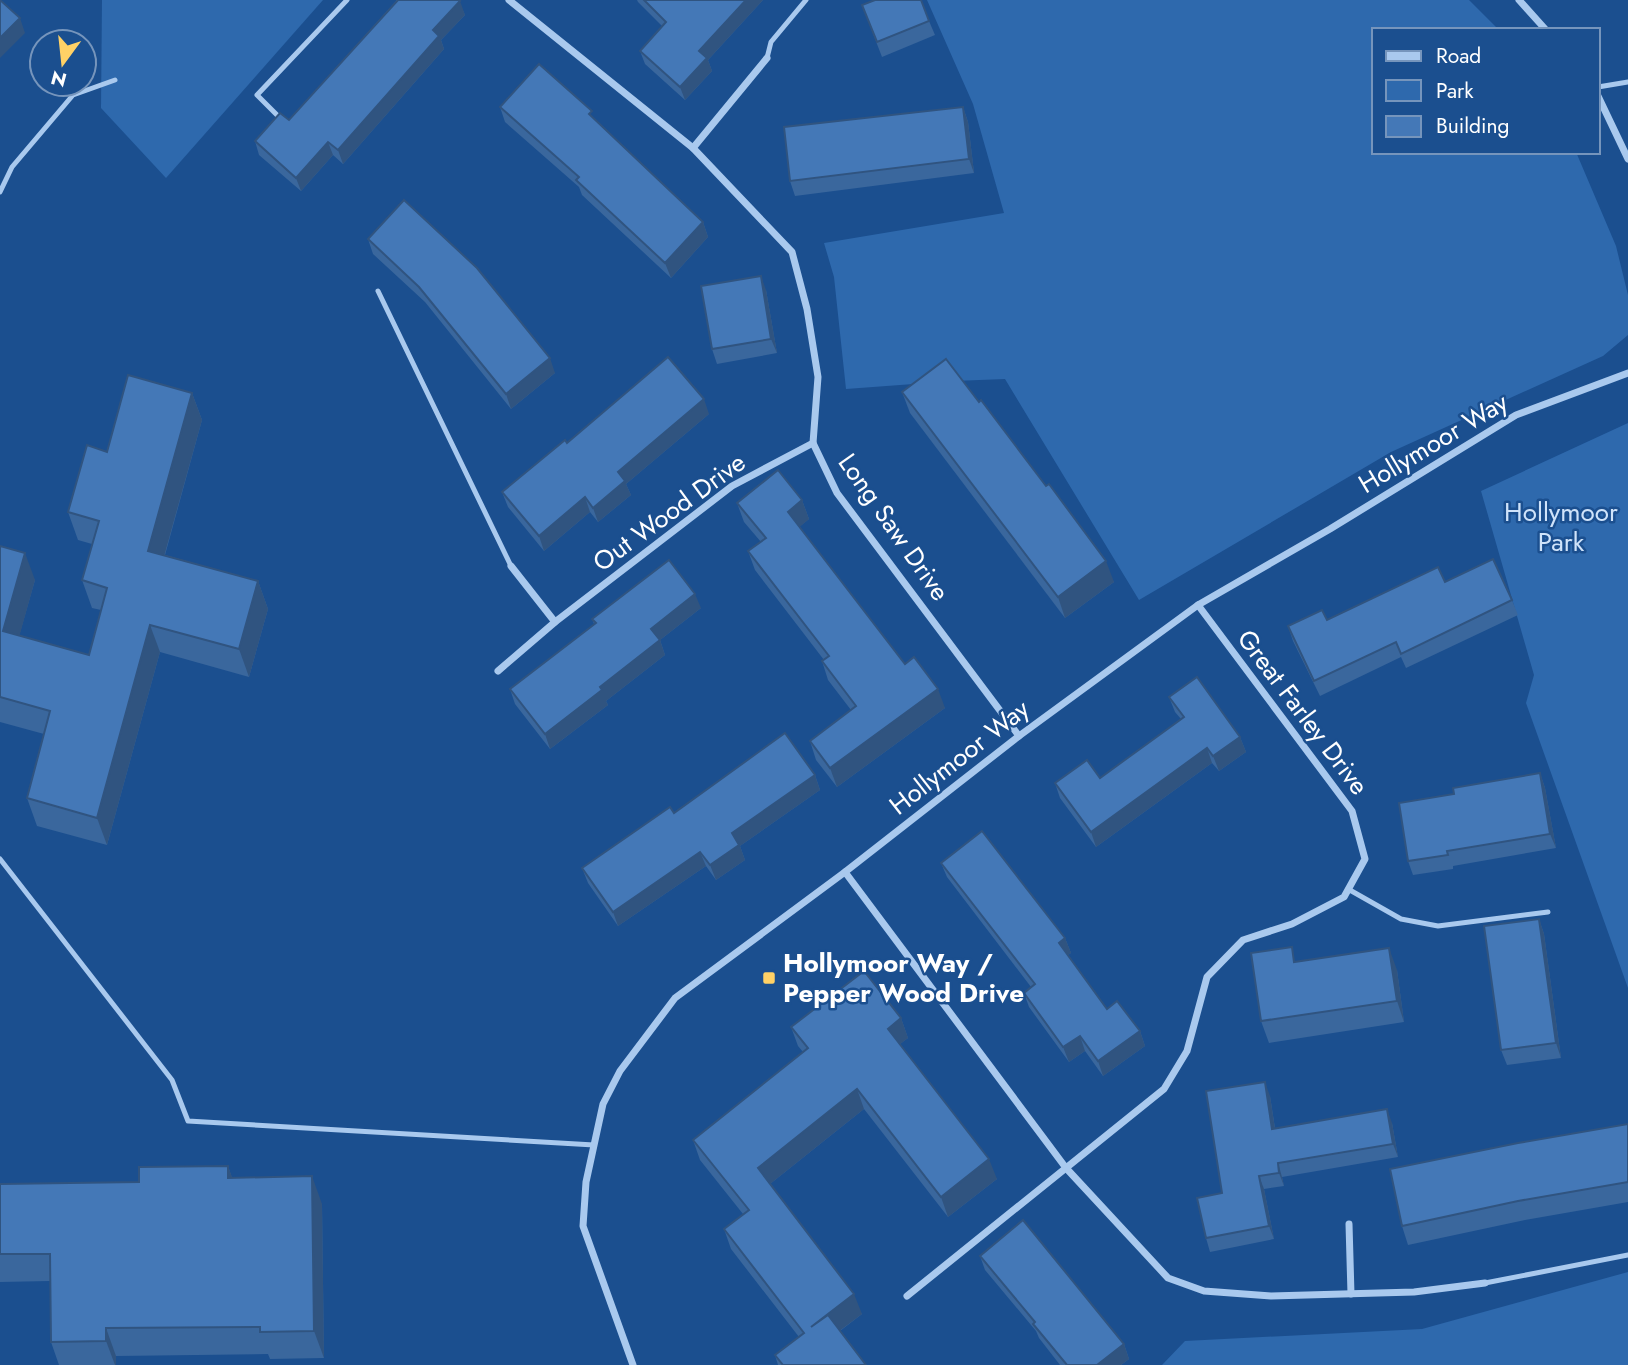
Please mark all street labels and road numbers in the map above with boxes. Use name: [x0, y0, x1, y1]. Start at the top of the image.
street label: Hollymoor Way: [1351, 383, 1515, 503]
street label: Out Wood Drive: [585, 444, 753, 580]
street label: Long Saw Drive: [829, 446, 959, 608]
street label: Great Farley Drive: [1228, 621, 1378, 803]
street label: Hollymoor Way: [881, 690, 1038, 824]

